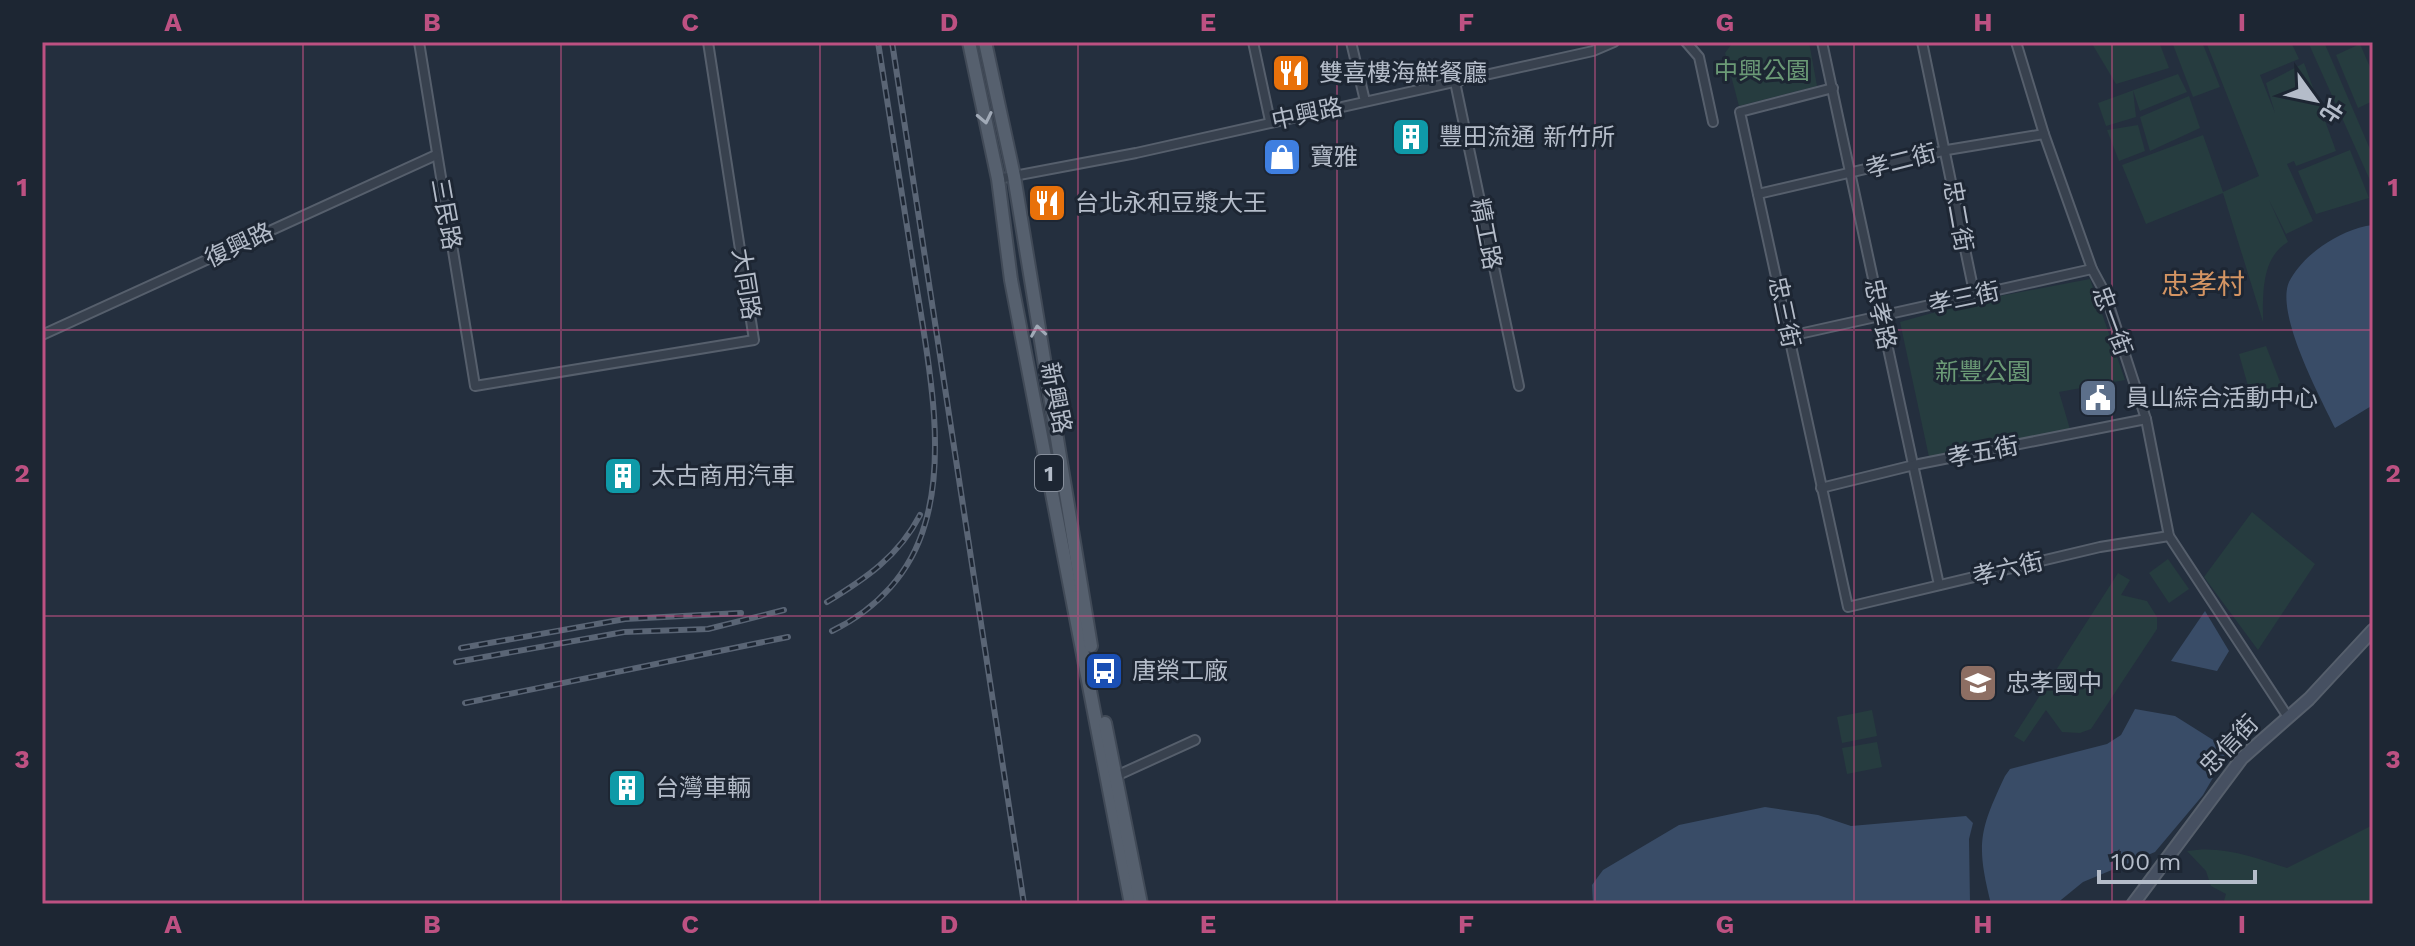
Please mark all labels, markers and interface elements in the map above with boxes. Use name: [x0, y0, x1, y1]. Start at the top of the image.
text: A: [164, 7, 182, 37]
text: B: [423, 7, 441, 37]
text: C: [681, 7, 699, 37]
text: D: [940, 7, 958, 37]
text: E: [1200, 7, 1216, 37]
text: F: [1458, 7, 1474, 37]
text: G: [1716, 7, 1734, 37]
text: H: [1973, 7, 1993, 37]
text: I: [2238, 7, 2246, 37]
restaurant icon: 雙喜樓海鮮餐廳: [1270, 52, 1312, 94]
park label: 中興公園: [1714, 57, 1810, 85]
place label: 雙喜樓海鮮餐廳: [1319, 59, 1487, 87]
north arrow: [2275, 60, 2355, 140]
street label: 中興路: [1269, 93, 1345, 135]
text: 北: [2315, 95, 2348, 127]
one-way arrow: [976, 111, 993, 125]
building icon: 豐田流通 新竹所: [1390, 116, 1432, 158]
place label: 豐田流通 新竹所: [1439, 123, 1615, 151]
shop icon: 寶雅: [1261, 136, 1303, 178]
street label: 孝二街: [1863, 139, 1939, 183]
place label: 寶雅: [1310, 143, 1358, 171]
text: 1: [16, 172, 28, 202]
text: 1: [2387, 172, 2399, 202]
street label: 三民路: [426, 176, 466, 252]
street label: 忠二街: [1938, 178, 1978, 254]
restaurant icon: 台北永和豆漿大王: [1026, 182, 1068, 224]
place label: 台北永和豆漿大王: [1075, 189, 1267, 217]
street label: 精工路: [1465, 196, 1507, 272]
street label: 復興路: [200, 217, 278, 273]
street label: 大同路: [727, 246, 765, 322]
district label: 忠孝村: [2161, 268, 2245, 301]
street label: 忠三街: [1763, 274, 1805, 350]
street label: 忠孝路: [1859, 276, 1901, 352]
street label: 孝三街: [1926, 277, 2002, 319]
street label: 忠一街: [2087, 282, 2137, 360]
one-way arrow: [1030, 324, 1047, 338]
park label: 新豐公園: [1935, 358, 2031, 386]
street label: 新興路: [1035, 360, 1077, 436]
public building icon: 員山綜合活動中心: [2077, 377, 2119, 419]
place label: 員山綜合活動中心: [2126, 384, 2318, 412]
street label: 孝五街: [1945, 431, 2021, 473]
building icon: 太古商用汽車: [602, 455, 644, 497]
road number: 1: [1035, 455, 1063, 491]
text: 2: [14, 458, 30, 488]
text: 2: [2385, 458, 2401, 488]
place label: 太古商用汽車: [651, 462, 795, 490]
street label: 孝六街: [1970, 547, 2046, 591]
bus stop icon: 唐榮工廠: [1083, 650, 1125, 692]
place label: 唐榮工廠: [1132, 657, 1228, 685]
school or university icon: 忠孝國中: [1957, 662, 1999, 704]
place label: 忠孝國中: [2006, 669, 2102, 697]
street label: 忠信街: [2194, 709, 2264, 781]
text: 3: [14, 744, 30, 774]
text: 3: [2385, 744, 2401, 774]
building icon: 台灣車輛: [606, 767, 648, 809]
place label: 台灣車輛: [655, 774, 751, 802]
scale bar: [2099, 834, 2255, 884]
text: 100 m: [2111, 848, 2181, 876]
text: A: [164, 909, 182, 939]
text: B: [423, 909, 441, 939]
text: C: [681, 909, 699, 939]
text: D: [940, 909, 958, 939]
text: E: [1200, 909, 1216, 939]
text: F: [1458, 909, 1474, 939]
text: G: [1716, 909, 1734, 939]
text: H: [1973, 909, 1993, 939]
text: I: [2238, 909, 2246, 939]

